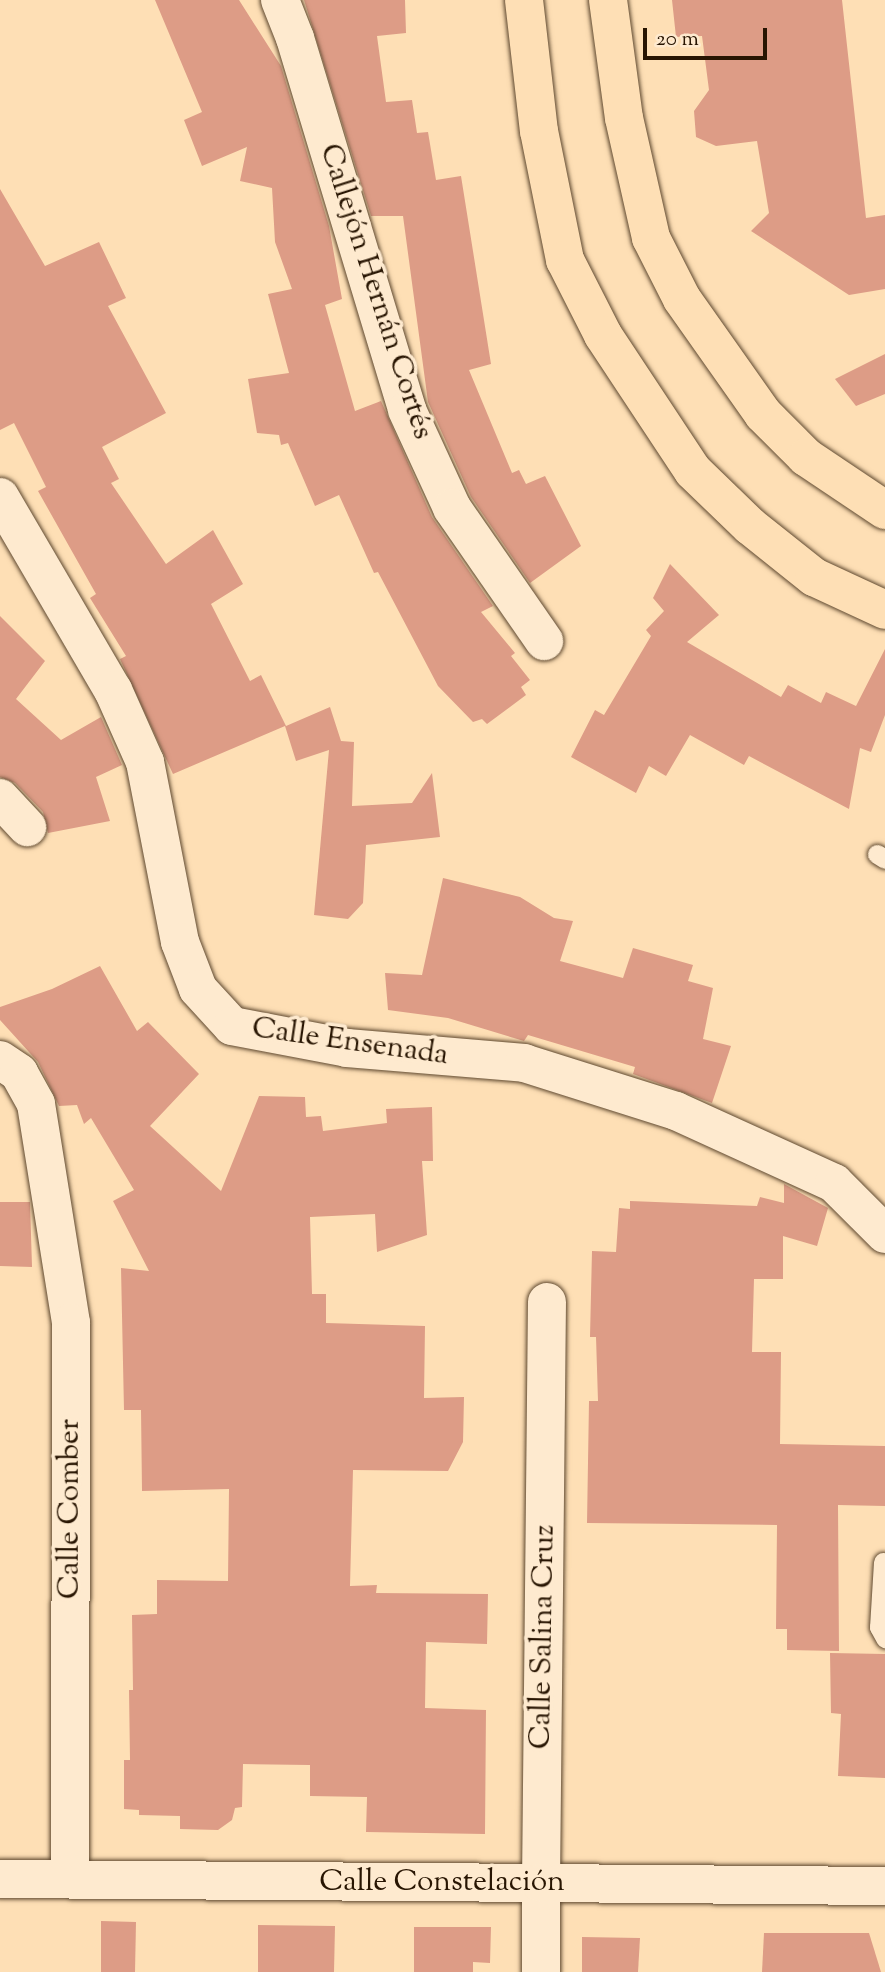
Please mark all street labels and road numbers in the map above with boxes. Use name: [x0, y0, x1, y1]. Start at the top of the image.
street label: Callejón Hernán Cortés: [310, 140, 440, 444]
street label: Calle Ensenada: [249, 1011, 451, 1075]
street label: Calle Comber: [53, 1419, 89, 1599]
street label: Calle Salina Cruz: [524, 1524, 564, 1750]
street label: Calle Constelación: [319, 1865, 565, 1901]

